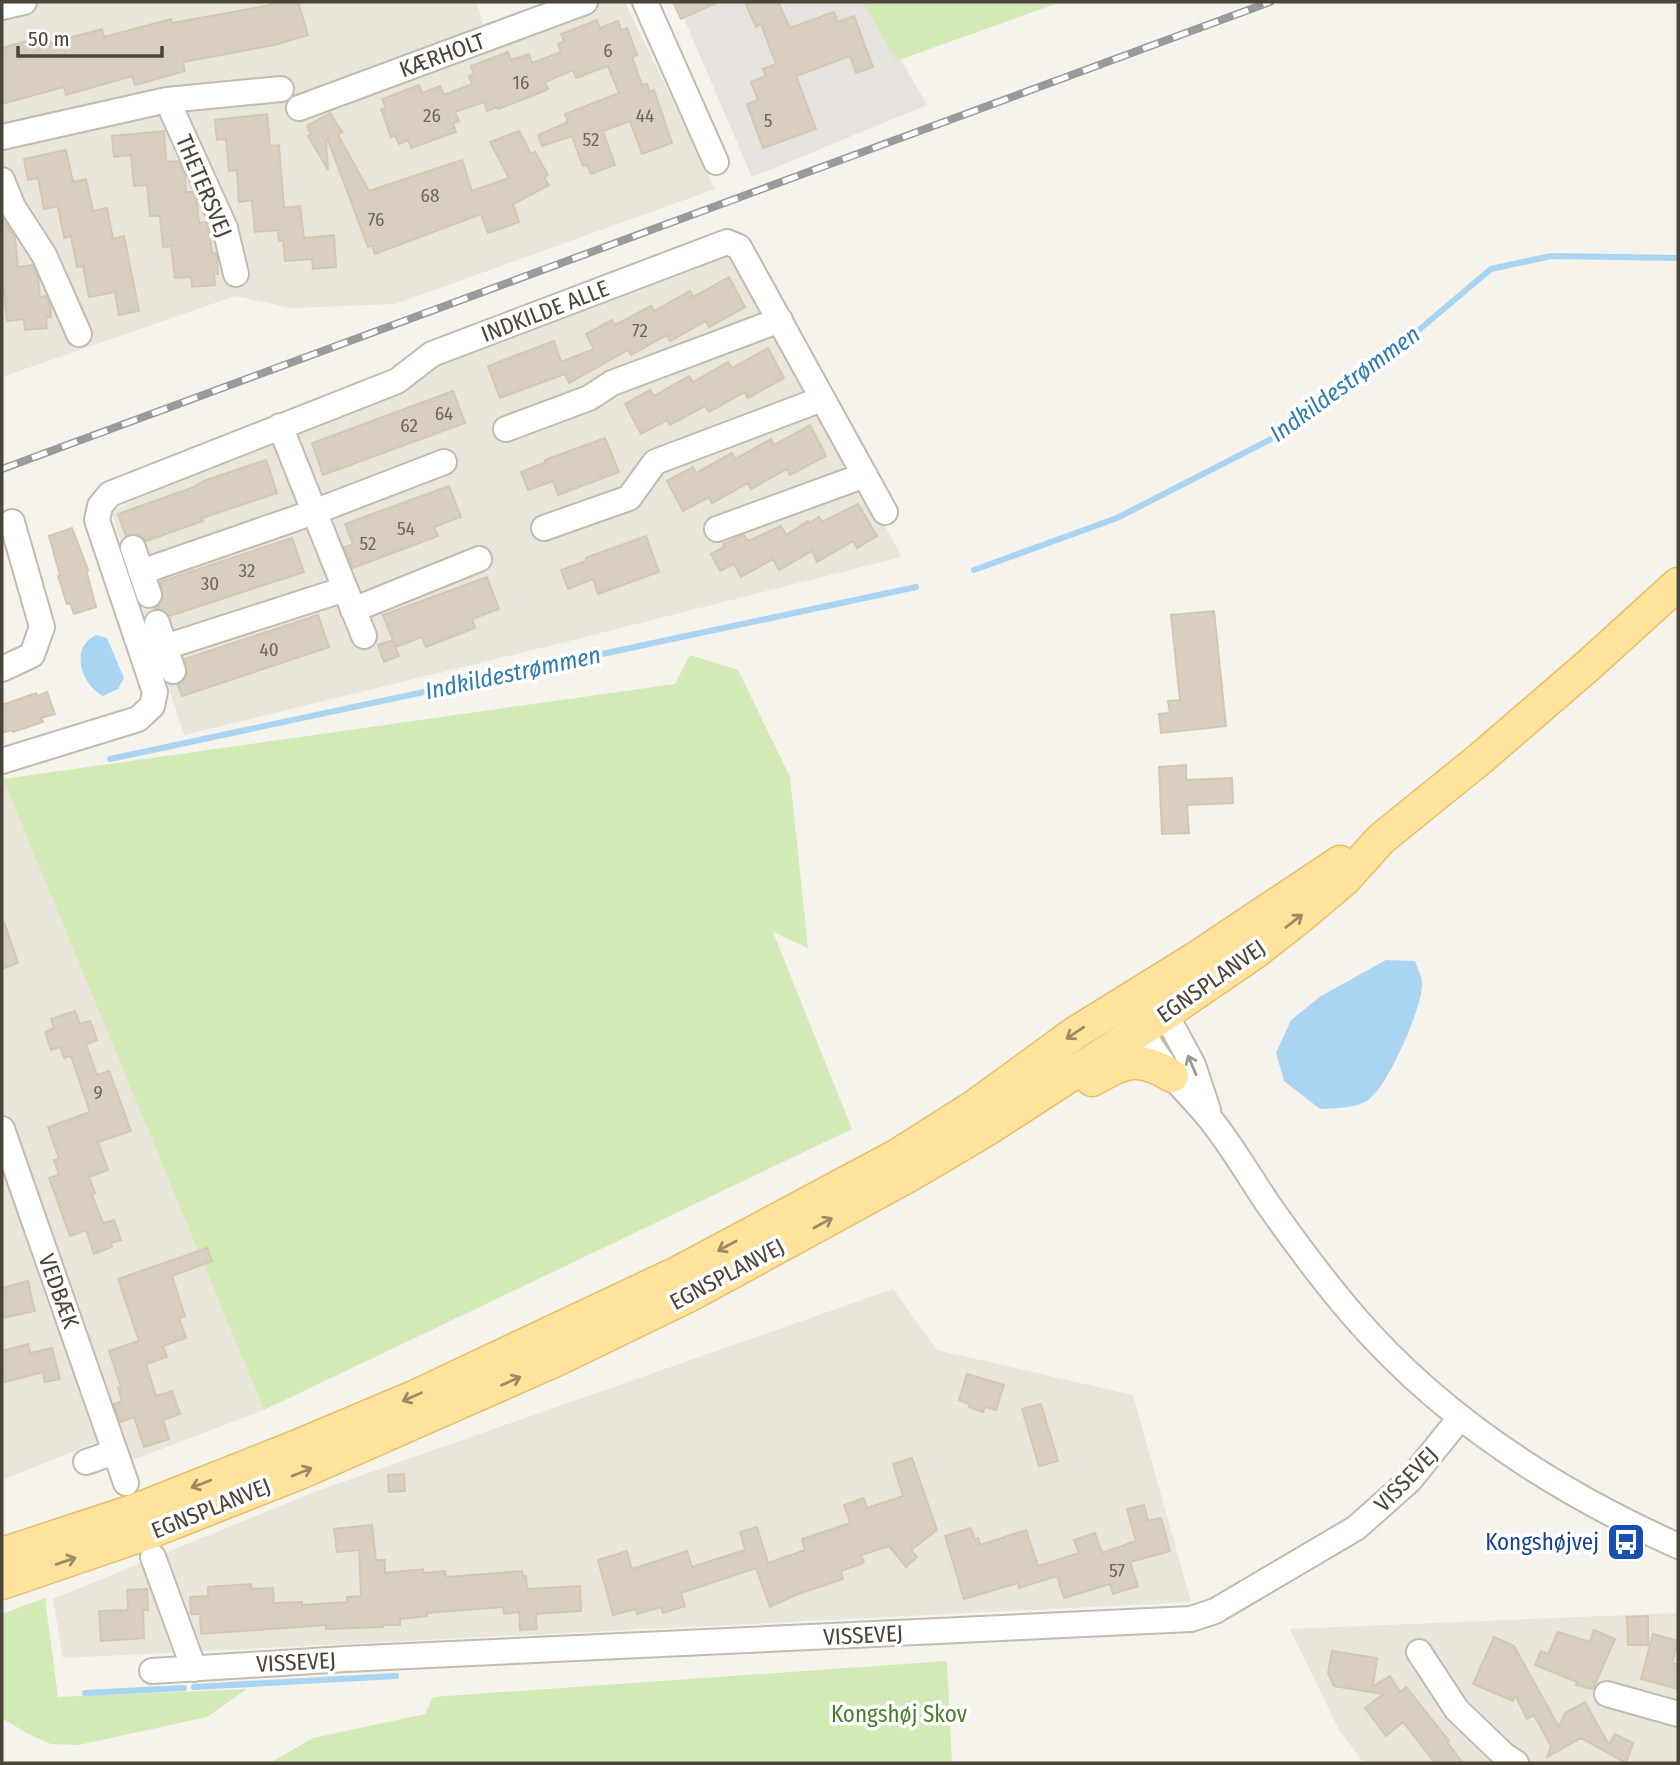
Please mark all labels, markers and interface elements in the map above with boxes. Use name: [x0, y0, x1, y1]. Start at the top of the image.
scale bar: [18, 14, 161, 58]
text: 50 m: [28, 26, 70, 52]
street label: KÆRHOLT: [395, 27, 489, 83]
house number: 6: [603, 39, 613, 62]
house number: 16: [513, 71, 529, 94]
house number: 26: [423, 104, 441, 127]
house number: 44: [636, 104, 654, 127]
house number: 5: [764, 109, 772, 132]
house number: 52: [583, 128, 599, 151]
street label: THETERSVEJ: [170, 130, 238, 242]
house number: 68: [421, 184, 439, 207]
house number: 76: [368, 208, 384, 231]
street label: INDKILDE ALLE: [477, 274, 613, 348]
house number: 72: [632, 319, 648, 342]
water label: Indkildestrømmen: [1265, 320, 1425, 448]
house number: 64: [435, 402, 453, 425]
house number: 62: [400, 414, 418, 437]
house number: 54: [397, 517, 415, 540]
house number: 52: [360, 532, 376, 555]
house number: 32: [239, 559, 255, 582]
house number: 30: [201, 572, 219, 595]
house number: 40: [259, 638, 279, 661]
water label: Indkildestrømmen: [423, 641, 603, 705]
one-way arrow: [1284, 914, 1303, 929]
street label: EGNSPLANVEJ: [1151, 933, 1271, 1029]
one-way arrow: [1066, 1026, 1086, 1040]
one-way arrow: [1185, 1055, 1198, 1077]
house number: 9: [93, 1081, 103, 1104]
one-way arrow: [812, 1216, 833, 1229]
street label: EGNSPLANVEJ: [665, 1232, 789, 1316]
one-way arrow: [718, 1239, 738, 1253]
street label: VEDBÆK: [33, 1250, 86, 1333]
one-way arrow: [499, 1374, 521, 1387]
one-way arrow: [402, 1391, 423, 1404]
street label: VISSEVEJ: [1368, 1441, 1444, 1517]
one-way arrow: [291, 1464, 312, 1477]
street label: EGNSPLANVEJ: [147, 1471, 275, 1545]
one-way arrow: [191, 1478, 213, 1491]
bus stop icon: Kongshøjvej: [1605, 1521, 1647, 1563]
place label: Kongshøjvej: [1485, 1528, 1599, 1556]
one-way arrow: [55, 1554, 77, 1566]
house number: 57: [1109, 1559, 1125, 1582]
street label: VISSEVEJ: [822, 1619, 904, 1651]
street label: VISSEVEJ: [255, 1646, 337, 1678]
park label: Kongshøj Skov: [831, 1700, 968, 1728]

